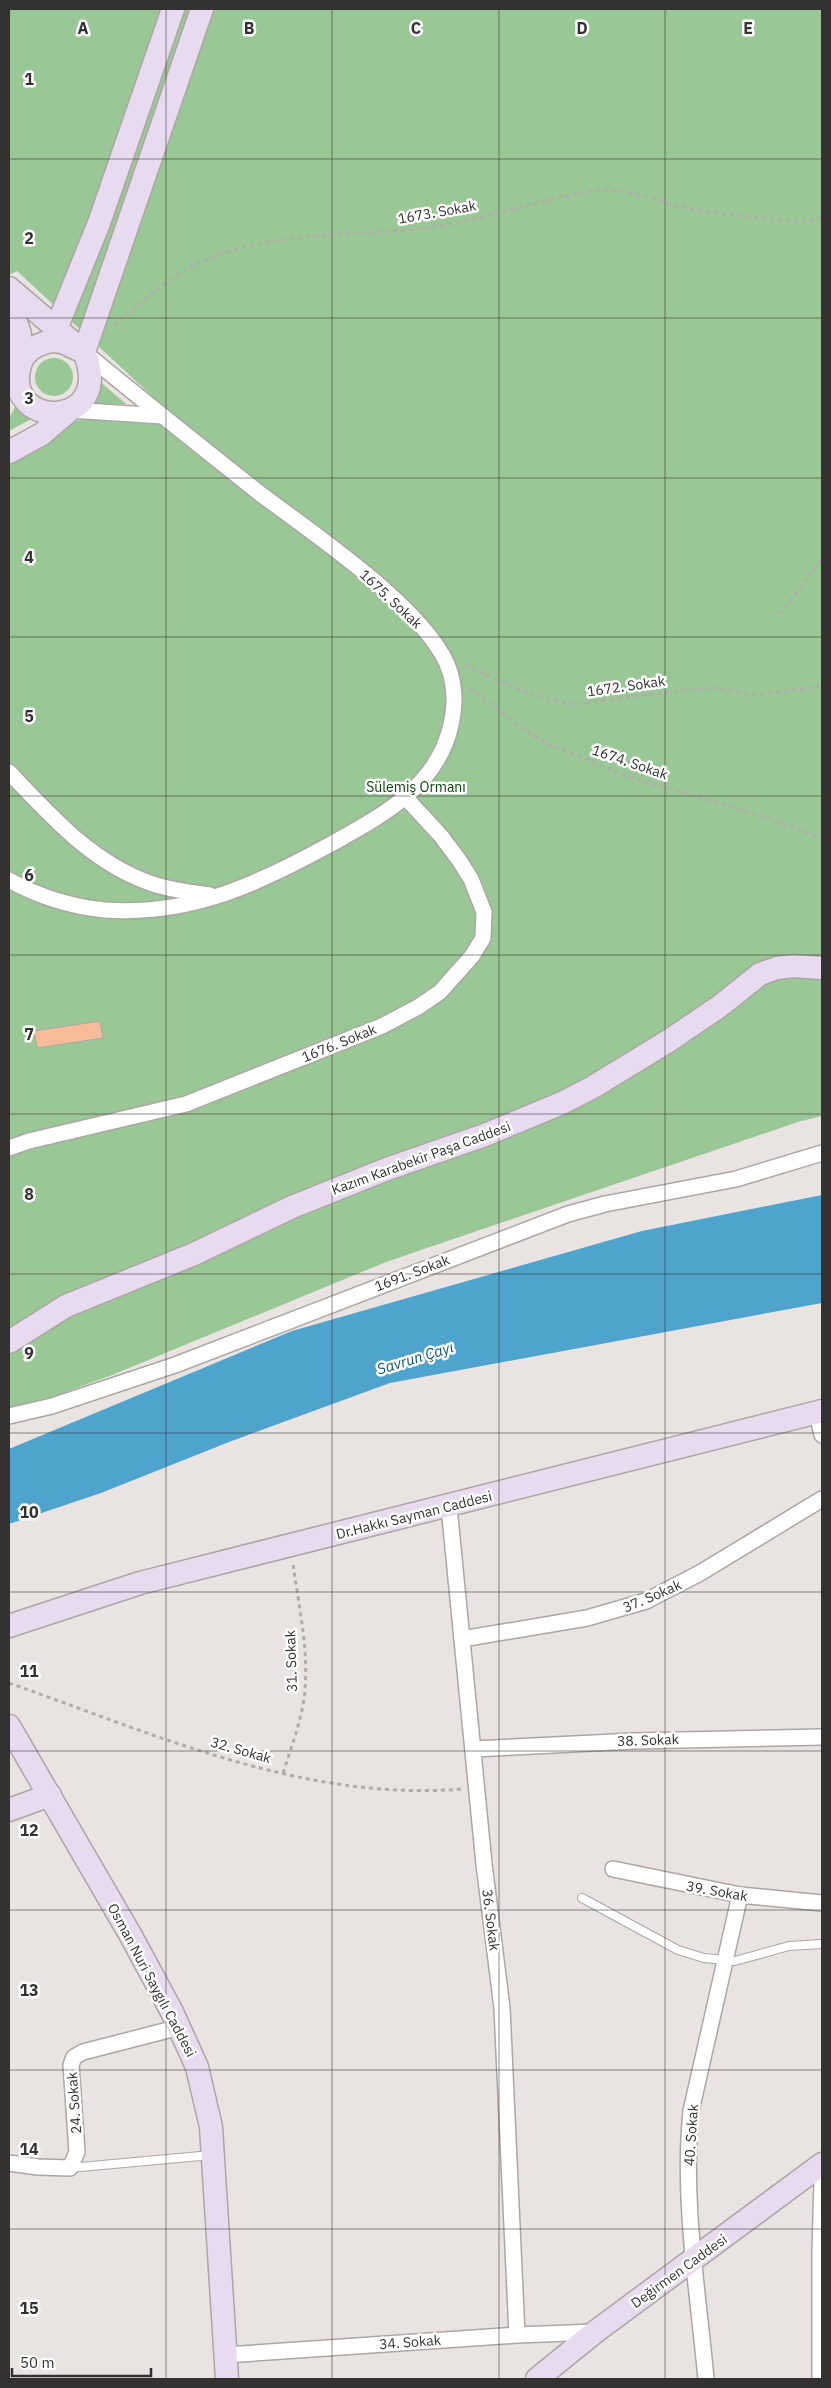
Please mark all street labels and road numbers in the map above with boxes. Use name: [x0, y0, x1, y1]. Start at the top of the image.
street label: 1673. Sokak: [397, 196, 478, 228]
street label: 1675. Sokak: [356, 566, 426, 633]
street label: 1672. Sokak: [586, 672, 667, 700]
street label: 1674. Sokak: [590, 741, 671, 784]
street label: 1676. Sokak: [299, 1020, 379, 1066]
street label: Kazım Karabekir Paşa Caddesi: [329, 1117, 513, 1199]
street label: 1691. Sokak: [372, 1250, 453, 1296]
street label: Dr.Hakkı Sayman Caddesi: [334, 1487, 494, 1543]
street label: 37. Sokak: [620, 1575, 685, 1616]
street label: 31. Sokak: [281, 1629, 301, 1692]
street label: 38. Sokak: [617, 1730, 680, 1750]
street label: 32. Sokak: [209, 1733, 274, 1767]
street label: 39. Sokak: [685, 1877, 750, 1905]
street label: 36. Sokak: [478, 1888, 504, 1952]
street label: Osman Nuri Saygılı Caddesi: [104, 1900, 200, 2060]
street label: 24. Sokak: [63, 2071, 85, 2135]
street label: 40. Sokak: [680, 2103, 702, 2167]
street label: Değirmen Caddesi: [627, 2230, 731, 2312]
street label: 34. Sokak: [378, 2331, 442, 2353]

